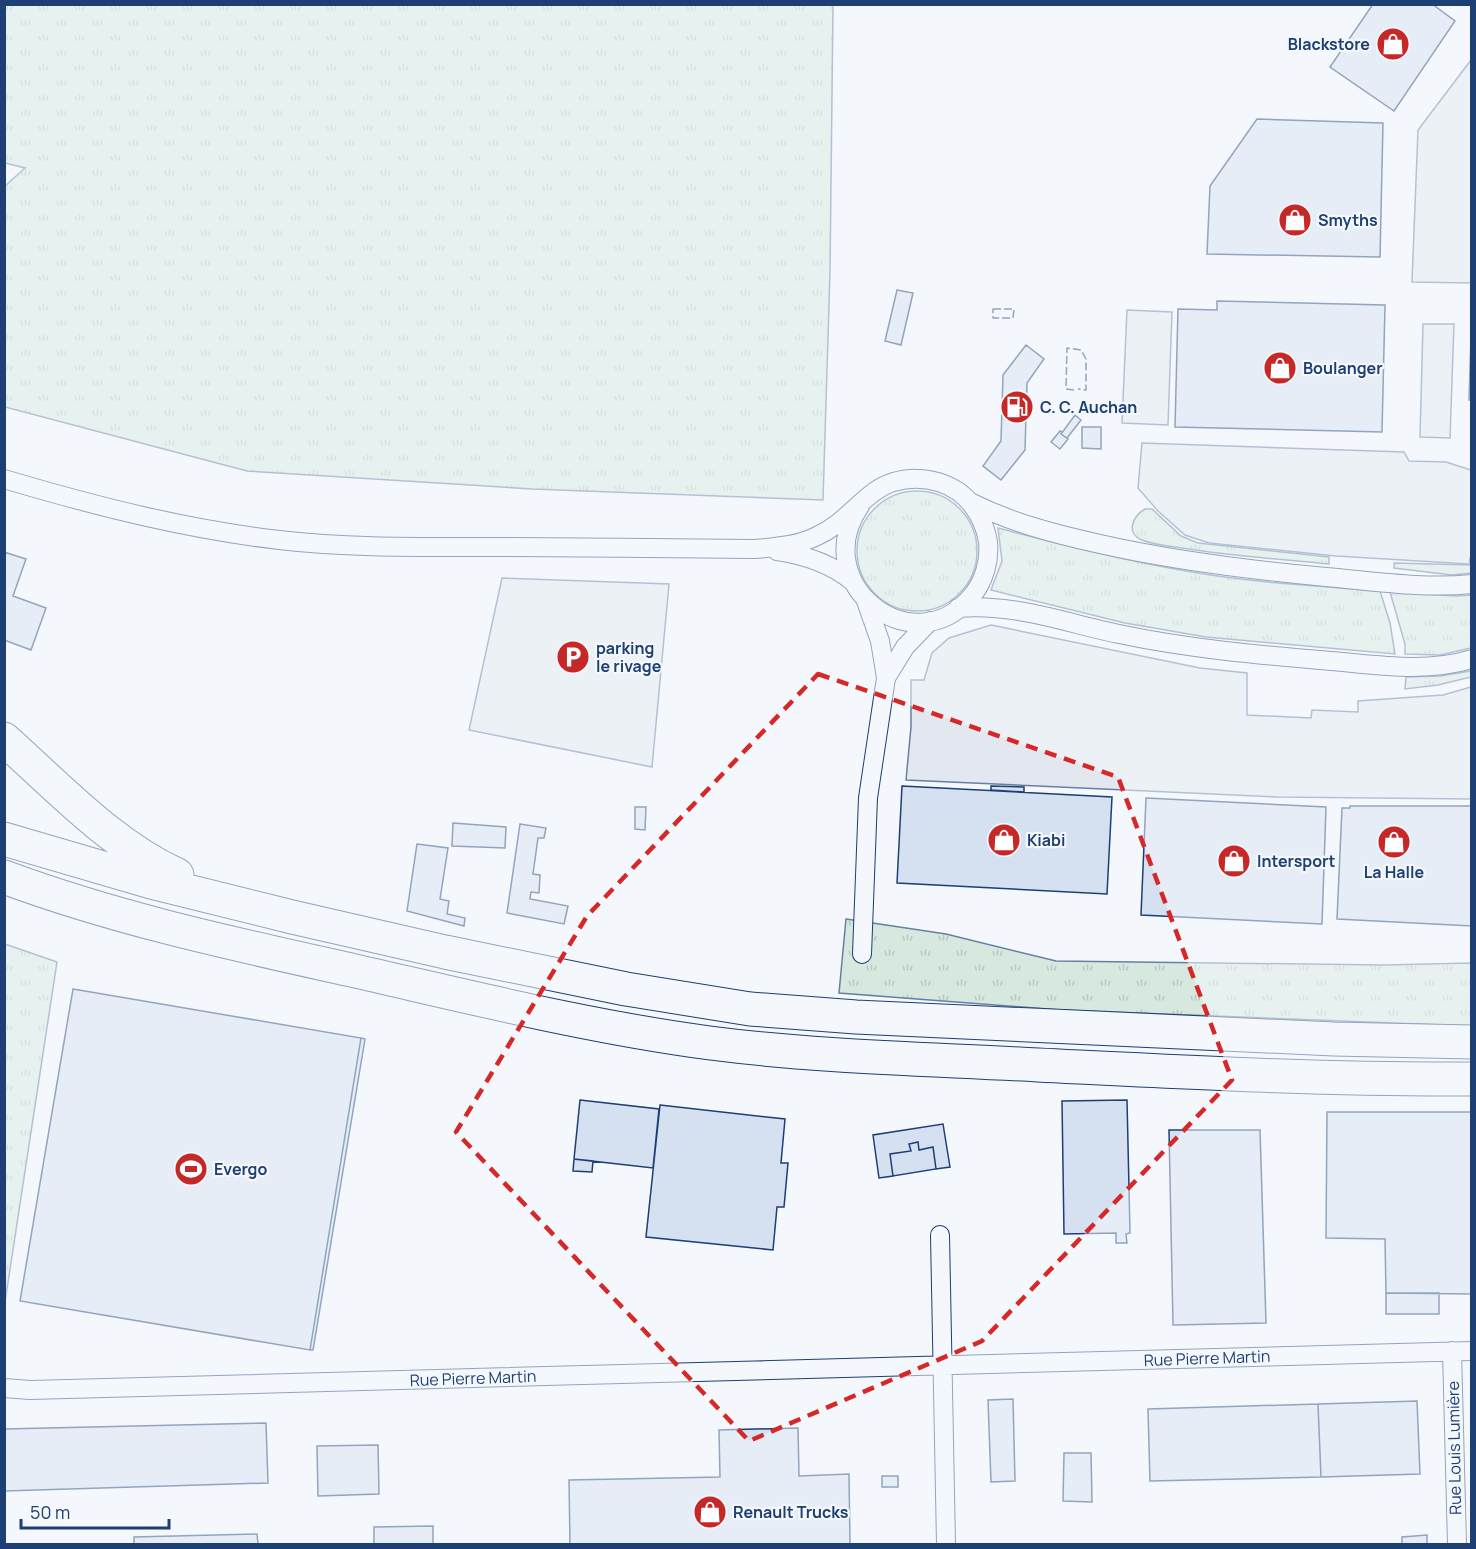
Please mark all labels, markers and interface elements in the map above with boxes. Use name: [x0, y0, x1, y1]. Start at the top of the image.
shop icon: Blackstore: [1375, 26, 1411, 62]
place label: Blackstore: [1288, 33, 1370, 55]
shop icon: Smyths: [1277, 202, 1313, 238]
place label: Smyths: [1318, 209, 1378, 231]
shop icon: Boulanger: [1262, 350, 1298, 386]
place label: Boulanger: [1303, 357, 1383, 379]
fuel station icon: C. C. Auchan: [999, 389, 1035, 425]
place label: C. C. Auchan: [1040, 396, 1137, 418]
place label: parking le rivage: [596, 637, 662, 677]
parking icon: parking le rivage: [555, 639, 591, 675]
shop icon: Kiabi: [986, 822, 1022, 858]
shop icon: La Halle: [1376, 824, 1412, 860]
place label: Kiabi: [1027, 829, 1065, 851]
shop icon: Intersport: [1216, 843, 1252, 879]
place label: Intersport: [1257, 850, 1335, 872]
place label: La Halle: [1364, 861, 1425, 883]
sports icon: Evergo: [173, 1151, 209, 1187]
place label: Evergo: [214, 1158, 267, 1180]
street label: Rue Pierre Martin: [1143, 1345, 1271, 1371]
street label: Rue Pierre Martin: [409, 1365, 537, 1391]
street label: Rue Louis Lumière: [1442, 1381, 1466, 1515]
scale bar: [21, 1492, 170, 1530]
shop icon: Renault Trucks: [692, 1494, 728, 1530]
text: 50 m: [30, 1500, 70, 1524]
place label: Renault Trucks: [733, 1501, 849, 1523]

